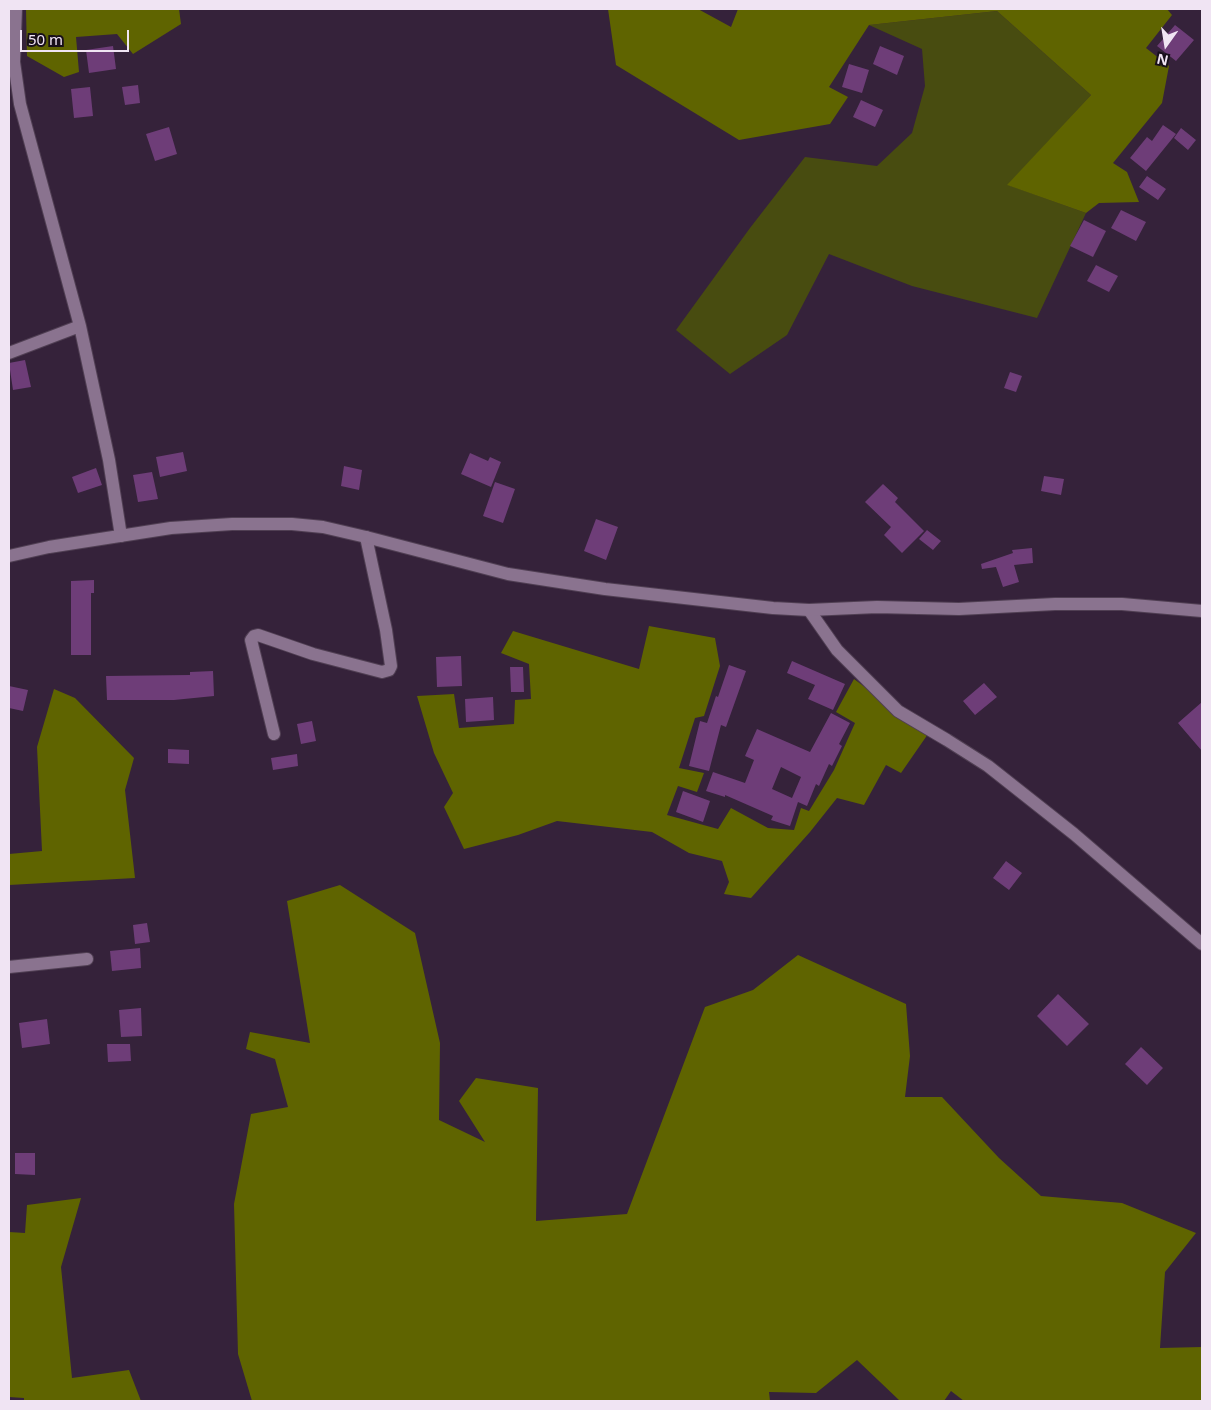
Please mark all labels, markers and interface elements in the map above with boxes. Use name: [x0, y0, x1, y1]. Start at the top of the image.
scale bar: [22, 20, 131, 52]
north arrow: [1141, 20, 1191, 70]
text: 50 m: [28, 29, 63, 49]
text: N: [1155, 50, 1170, 71]

